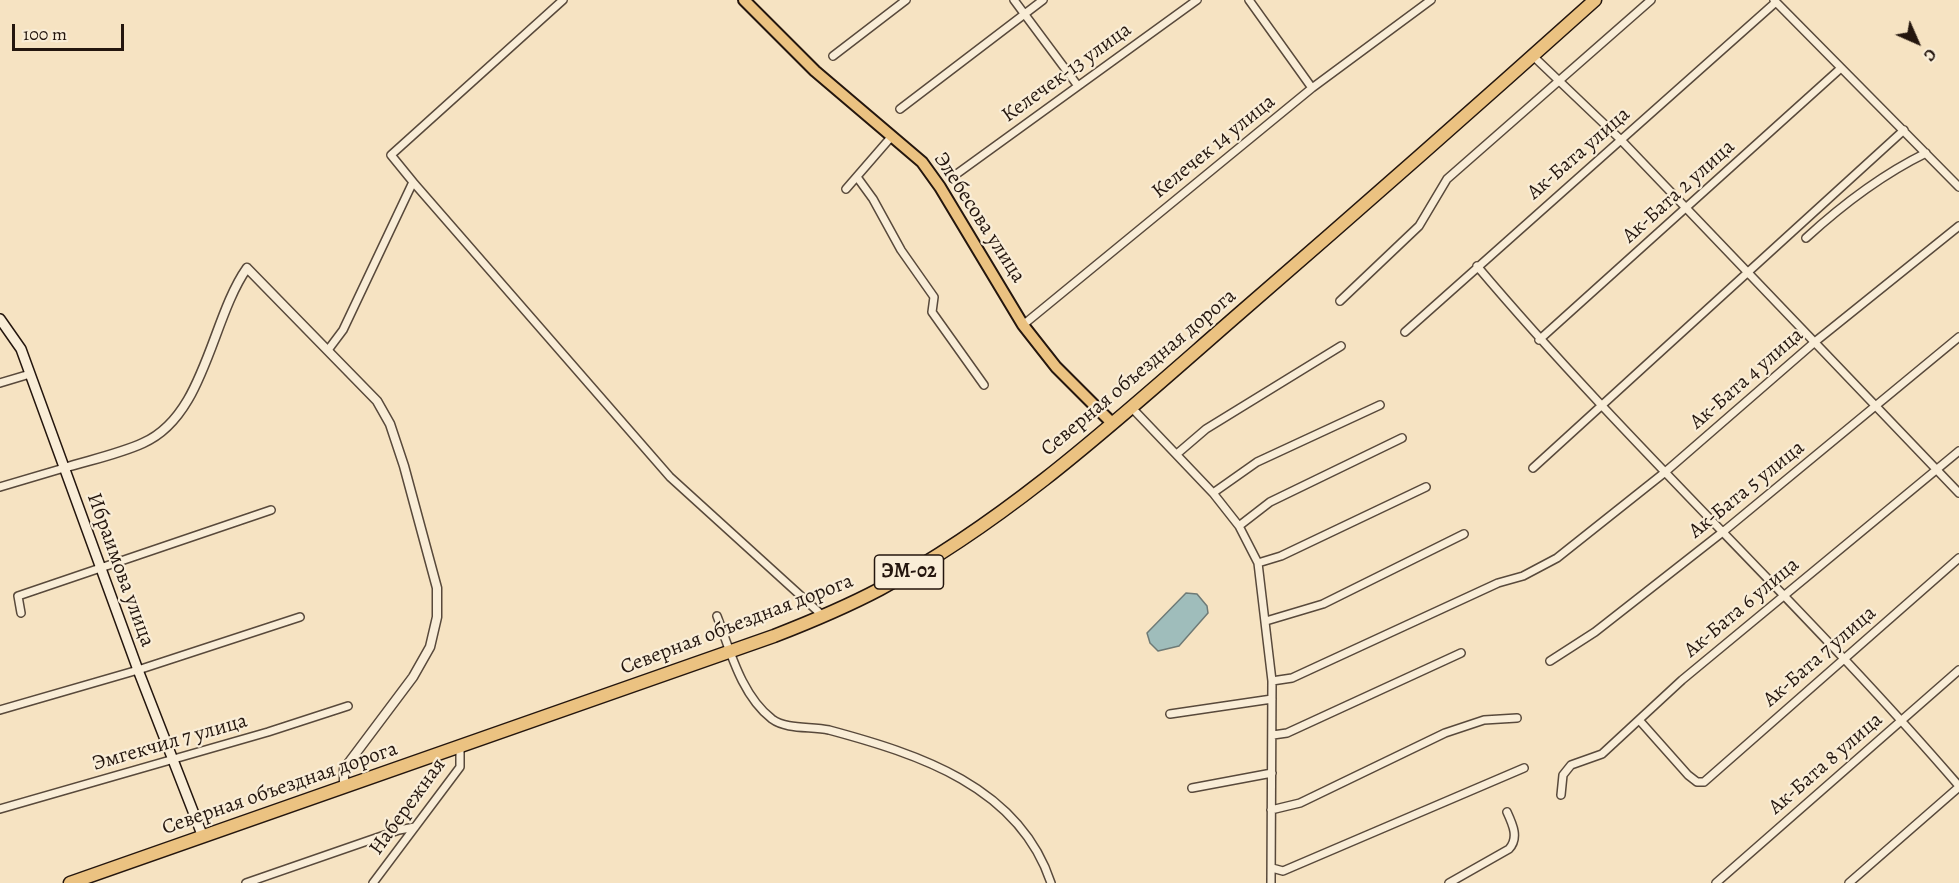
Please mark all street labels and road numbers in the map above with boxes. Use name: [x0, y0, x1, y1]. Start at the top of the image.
street label: Келечек-13 улица: [997, 18, 1137, 128]
street label: Келечек 14 улица: [1147, 90, 1281, 204]
street label: Ак-Бата улица: [1522, 102, 1636, 206]
street label: Ак-Бата 2 улица: [1618, 135, 1740, 249]
street label: Элебесова улица: [927, 148, 1031, 288]
street label: Северная объездная дорога: [1036, 284, 1242, 462]
street label: Ак-Бата 4 улица: [1685, 323, 1809, 435]
street label: Ак-Бата 5 улица: [1684, 436, 1810, 544]
street label: Ибраимова улица: [80, 490, 160, 650]
street label: Ак-Бата 6 улица: [1679, 553, 1805, 663]
road number: ЭМ-02: [874, 555, 944, 589]
street label: Северная объездная дорога: [617, 569, 857, 681]
street label: Ак-Бата 7 улица: [1758, 601, 1882, 713]
street label: Ак-Бата 8 улица: [1764, 708, 1888, 820]
street label: Эмгекчил 7 улица: [90, 709, 250, 777]
street label: Северная объездная дорога: [159, 737, 401, 841]
street label: Набережная: [364, 754, 452, 860]

